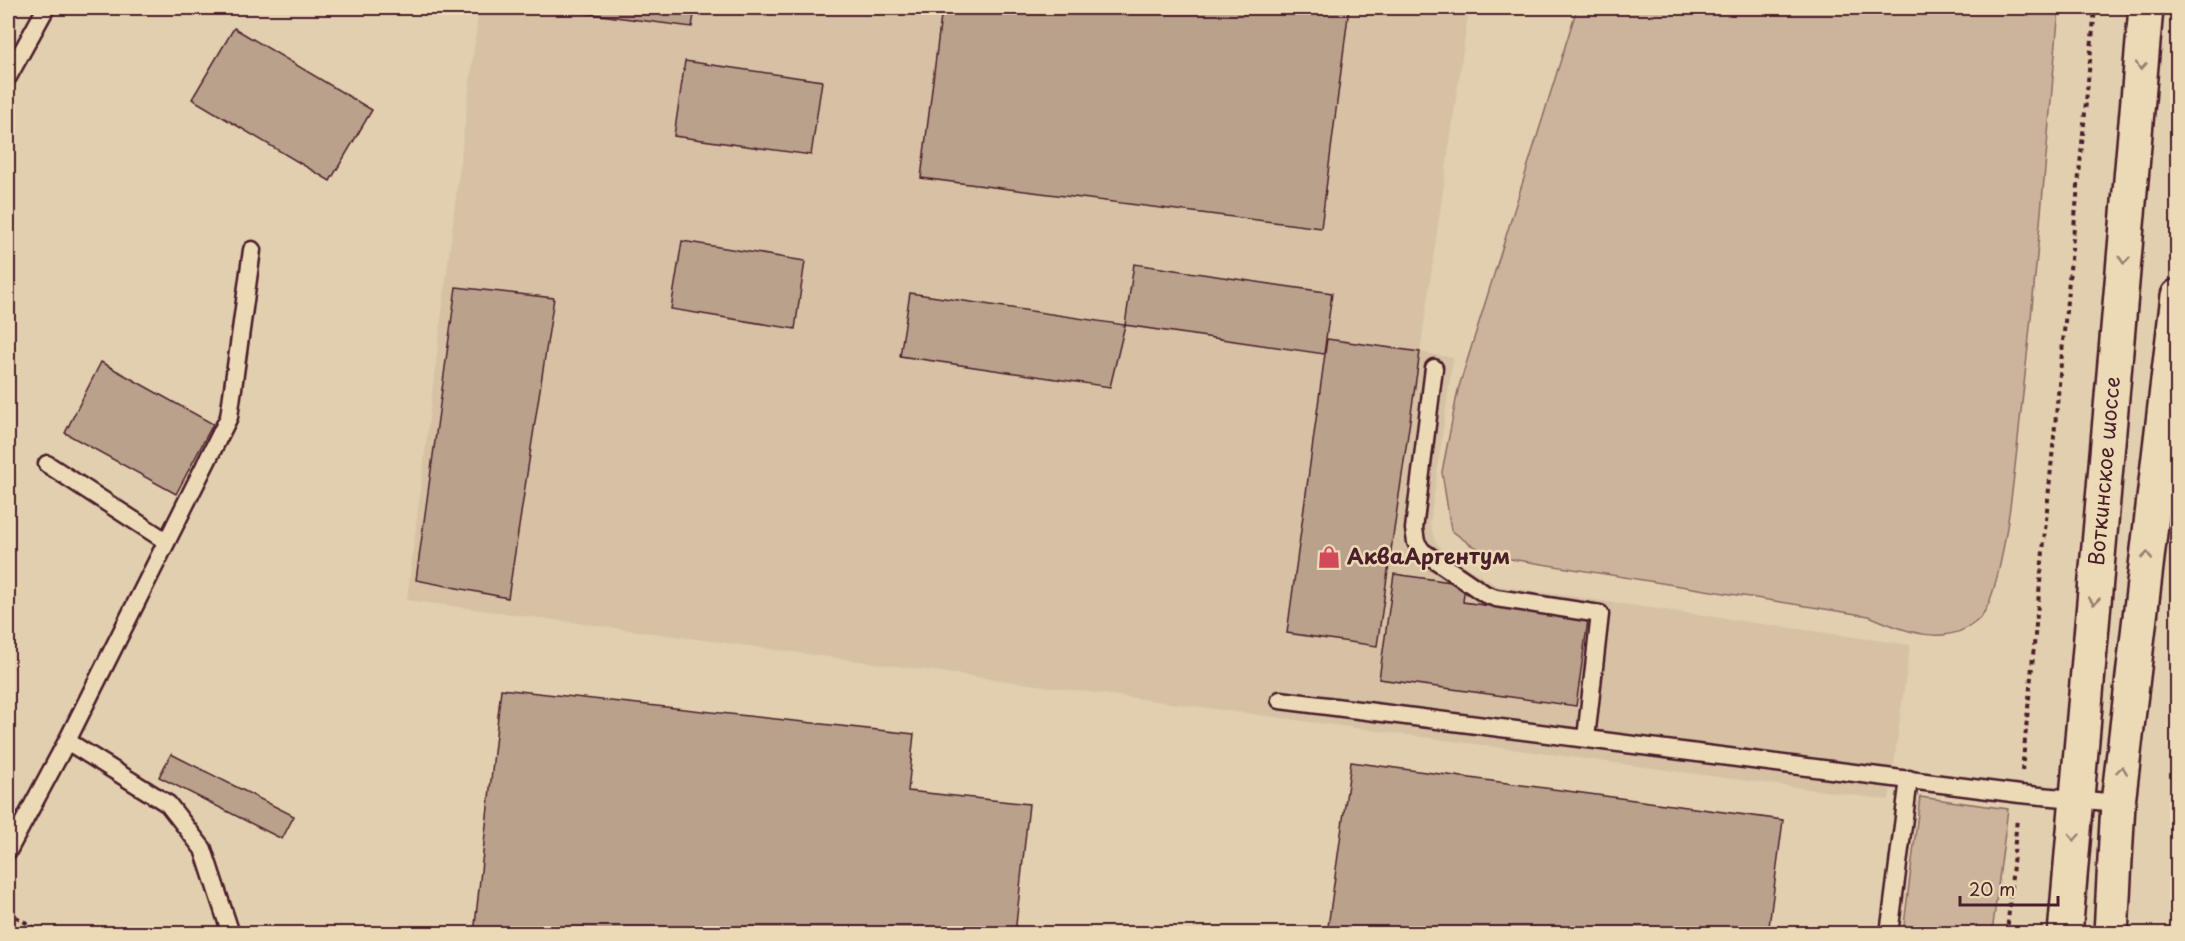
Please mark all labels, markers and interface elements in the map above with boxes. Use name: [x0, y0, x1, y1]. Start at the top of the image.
one-way arrow: [2135, 61, 2148, 70]
one-way arrow: [2118, 256, 2131, 265]
street label: Воткинское шоссе: [2079, 375, 2127, 567]
place label: АкваАргентум: [1347, 539, 1510, 571]
shop icon: АкваАргентум: [1316, 544, 1342, 570]
one-way arrow: [2140, 551, 2153, 560]
one-way arrow: [2088, 596, 2101, 605]
one-way arrow: [2115, 766, 2128, 775]
one-way arrow: [2067, 832, 2080, 841]
scale bar: [1960, 869, 2058, 907]
text: 20 m: [1969, 875, 2015, 902]

